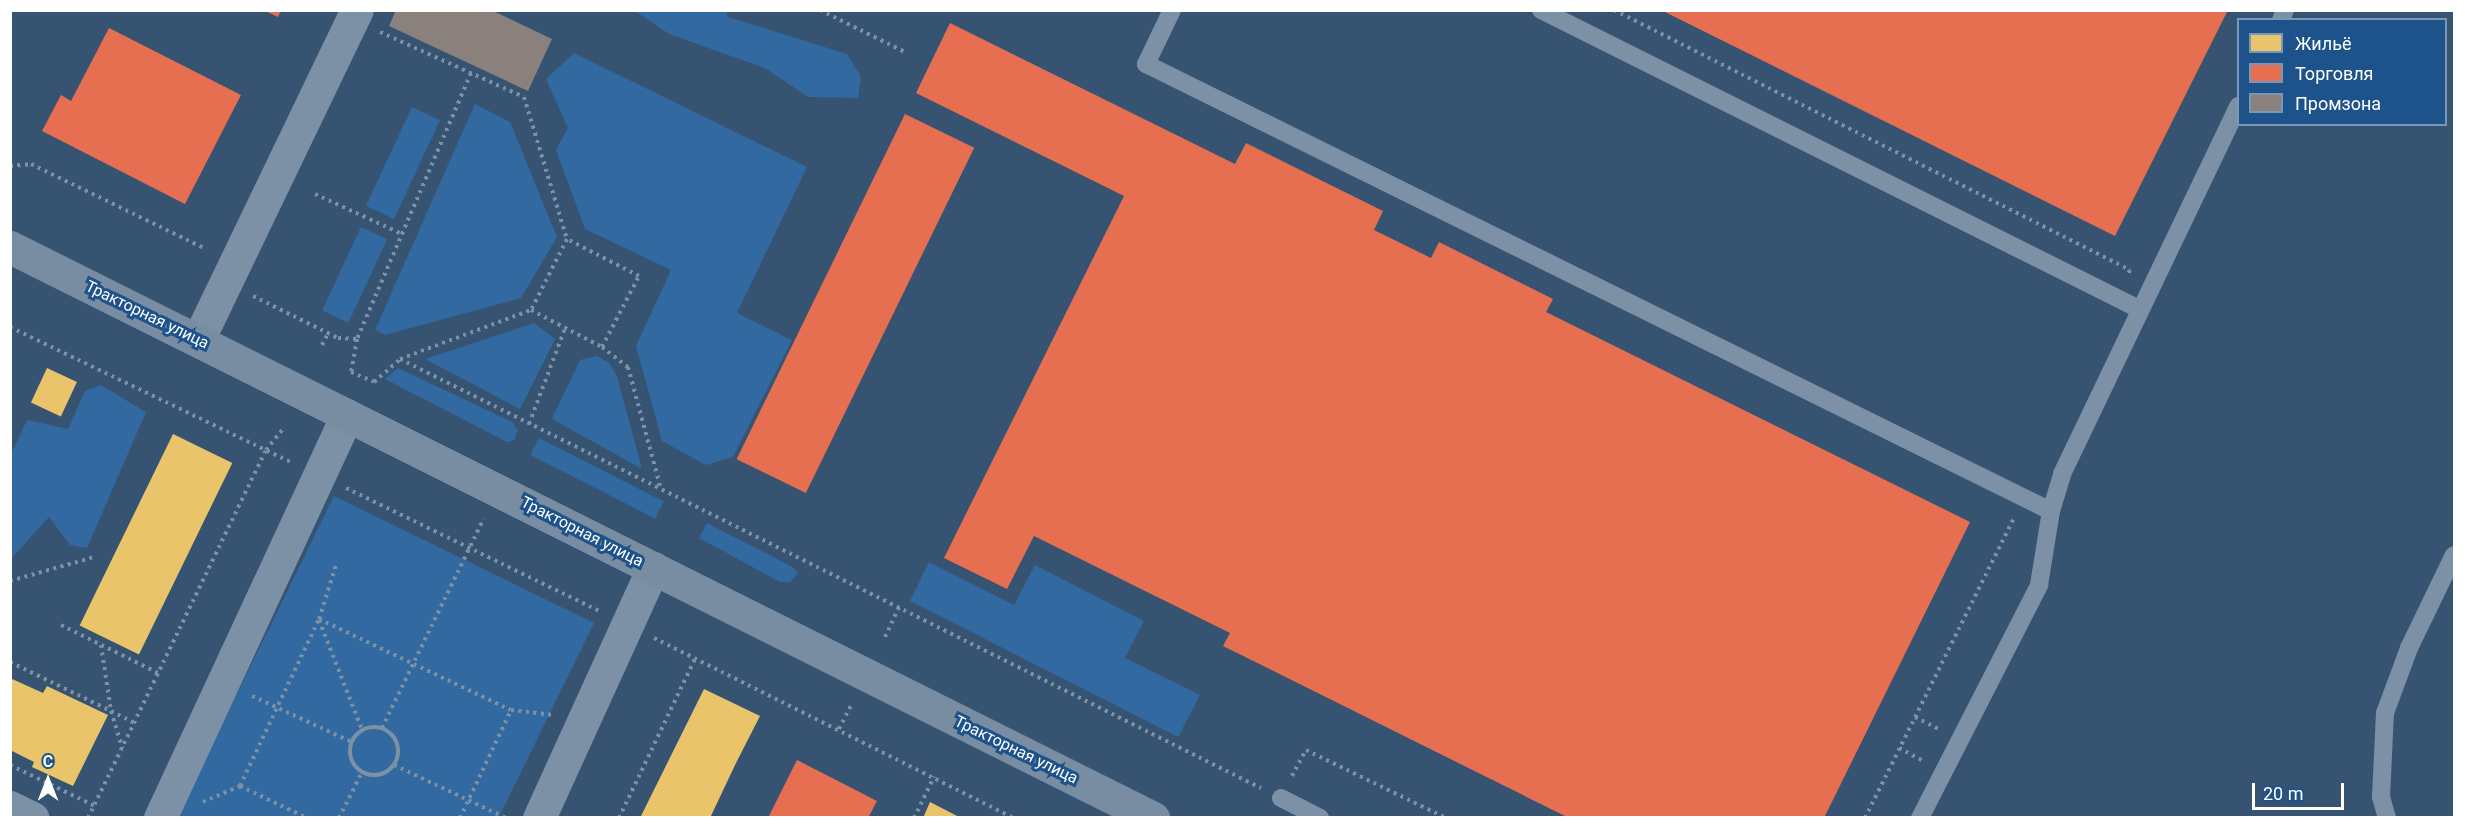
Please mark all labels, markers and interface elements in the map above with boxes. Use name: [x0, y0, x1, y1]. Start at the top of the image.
legend: [2237, 18, 2447, 126]
text: Жильё: [2295, 33, 2351, 54]
text: Торговля: [2295, 63, 2373, 84]
text: Промзона: [2295, 93, 2381, 114]
street label: Тракторная улица: [82, 277, 212, 353]
street label: Тракторная улица: [517, 493, 647, 571]
street label: Тракторная улица: [951, 712, 1081, 788]
north arrow: [18, 750, 78, 810]
text: С: [43, 752, 53, 771]
scale bar: [2255, 771, 2346, 809]
text: 20 m: [2263, 783, 2303, 804]

